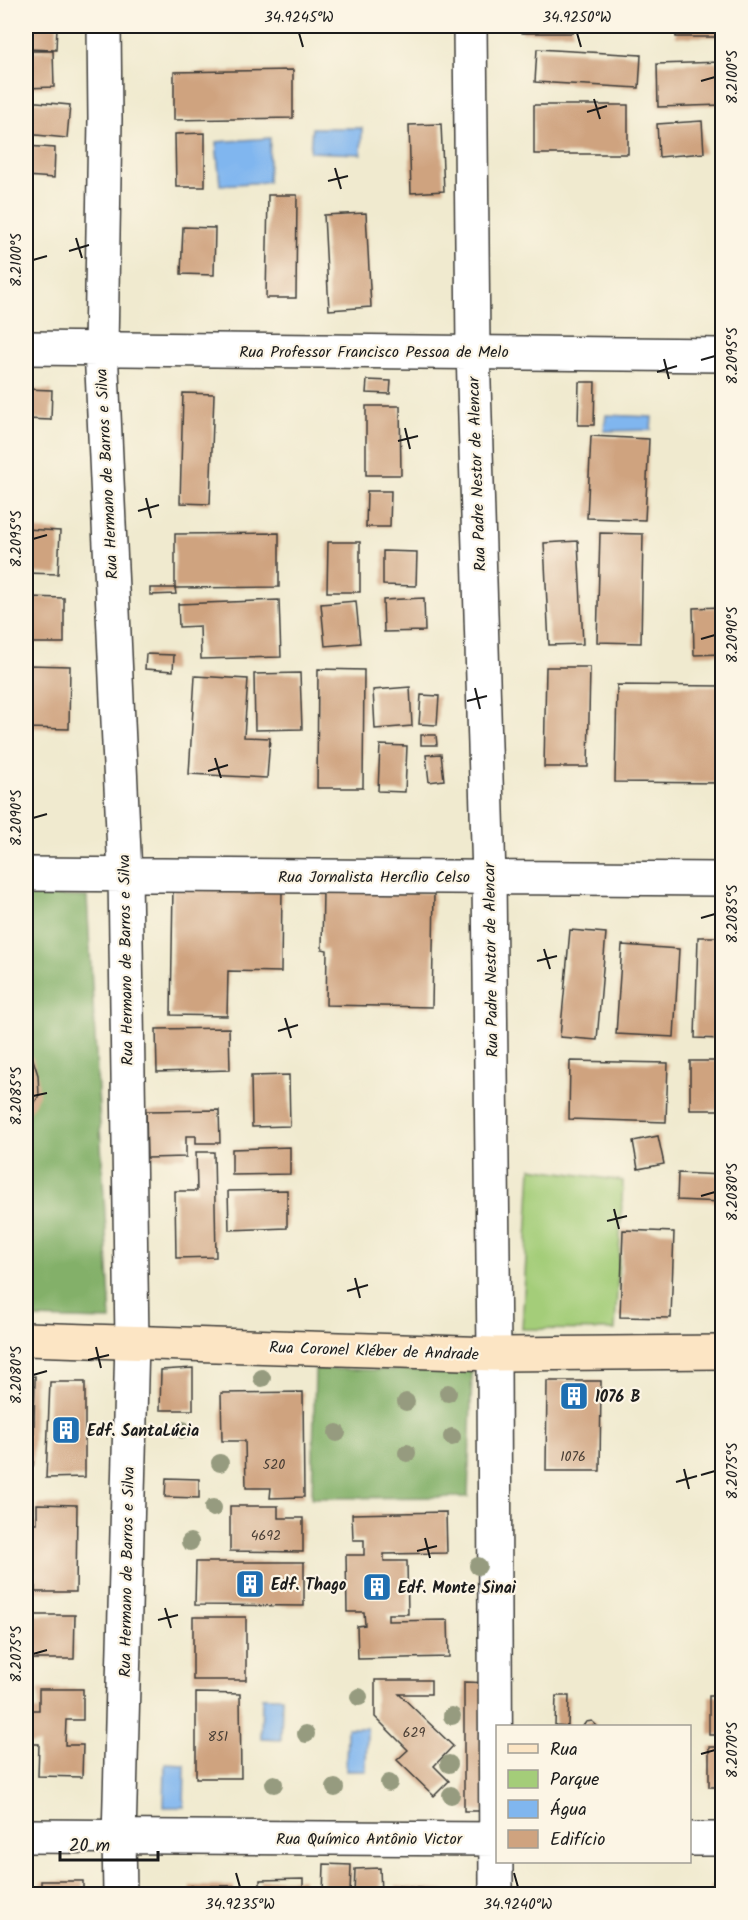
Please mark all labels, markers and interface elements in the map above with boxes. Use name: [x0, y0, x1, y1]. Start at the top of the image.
text: 34.9245°W: [264, 6, 334, 30]
text: 34.9250°W: [543, 6, 612, 30]
text: 8.2100°S: [721, 50, 745, 104]
text: 8.2100°S: [5, 233, 29, 287]
text: 8.2095°S: [721, 327, 745, 385]
street label: Rua Professor Francisco Pessoa de Melo: [239, 340, 509, 365]
street label: Rua Hermano de Barros e Silva: [89, 368, 126, 580]
street label: Rua Padre Nestor de Alencar: [462, 374, 493, 572]
text: 8.2095°S: [5, 510, 29, 568]
text: 8.2090°S: [721, 607, 745, 663]
text: 8.2090°S: [5, 790, 29, 846]
street label: Rua Hermano de Barros e Silva: [112, 854, 141, 1066]
street label: Rua Padre Nestor de Alencar: [477, 861, 506, 1058]
street label: Rua Jornalista Hercílio Celso: [278, 865, 470, 890]
text: 8.2085°S: [721, 884, 745, 943]
text: 8.2085°S: [5, 1066, 29, 1125]
text: 8.2080°S: [721, 1163, 745, 1221]
street label: Rua Coronel Kléber de Andrade: [269, 1335, 479, 1368]
text: 8.2080°S: [5, 1346, 29, 1404]
building icon: 1076 B: [558, 1380, 590, 1412]
place label: 1076 B: [595, 1385, 640, 1410]
building icon: Edf. SantaLúcia: [50, 1414, 82, 1446]
place label: Edf. SantaLúcia: [87, 1419, 199, 1444]
text: 8.2075°S: [721, 1443, 745, 1499]
house number: 1076: [560, 1446, 586, 1468]
house number: 520: [263, 1454, 285, 1476]
street label: Rua Hermano de Barros e Silva: [113, 1466, 142, 1678]
house number: 4692: [251, 1525, 281, 1547]
building icon: Edf. Thago: [234, 1568, 266, 1600]
building icon: Edf. Monte Sinai: [361, 1571, 393, 1603]
place label: Edf. Thago: [271, 1573, 346, 1598]
place label: Edf. Monte Sinai: [398, 1576, 517, 1601]
text: 8.2075°S: [5, 1626, 29, 1682]
house number: 629: [403, 1722, 426, 1744]
text: 8.2070°S: [721, 1722, 745, 1778]
legend: [496, 1725, 691, 1863]
house number: 851: [208, 1726, 228, 1748]
text: Rua: [550, 1736, 578, 1765]
text: Parque: [550, 1766, 599, 1795]
text: Água: [550, 1796, 587, 1825]
scale bar: [60, 1824, 158, 1862]
text: Edifício: [550, 1826, 605, 1855]
street label: Rua Químico Antônio Victor: [276, 1827, 464, 1852]
text: 20 m: [69, 1832, 110, 1861]
text: 34.9235°W: [205, 1893, 275, 1917]
text: 34.9240°W: [483, 1893, 553, 1917]

